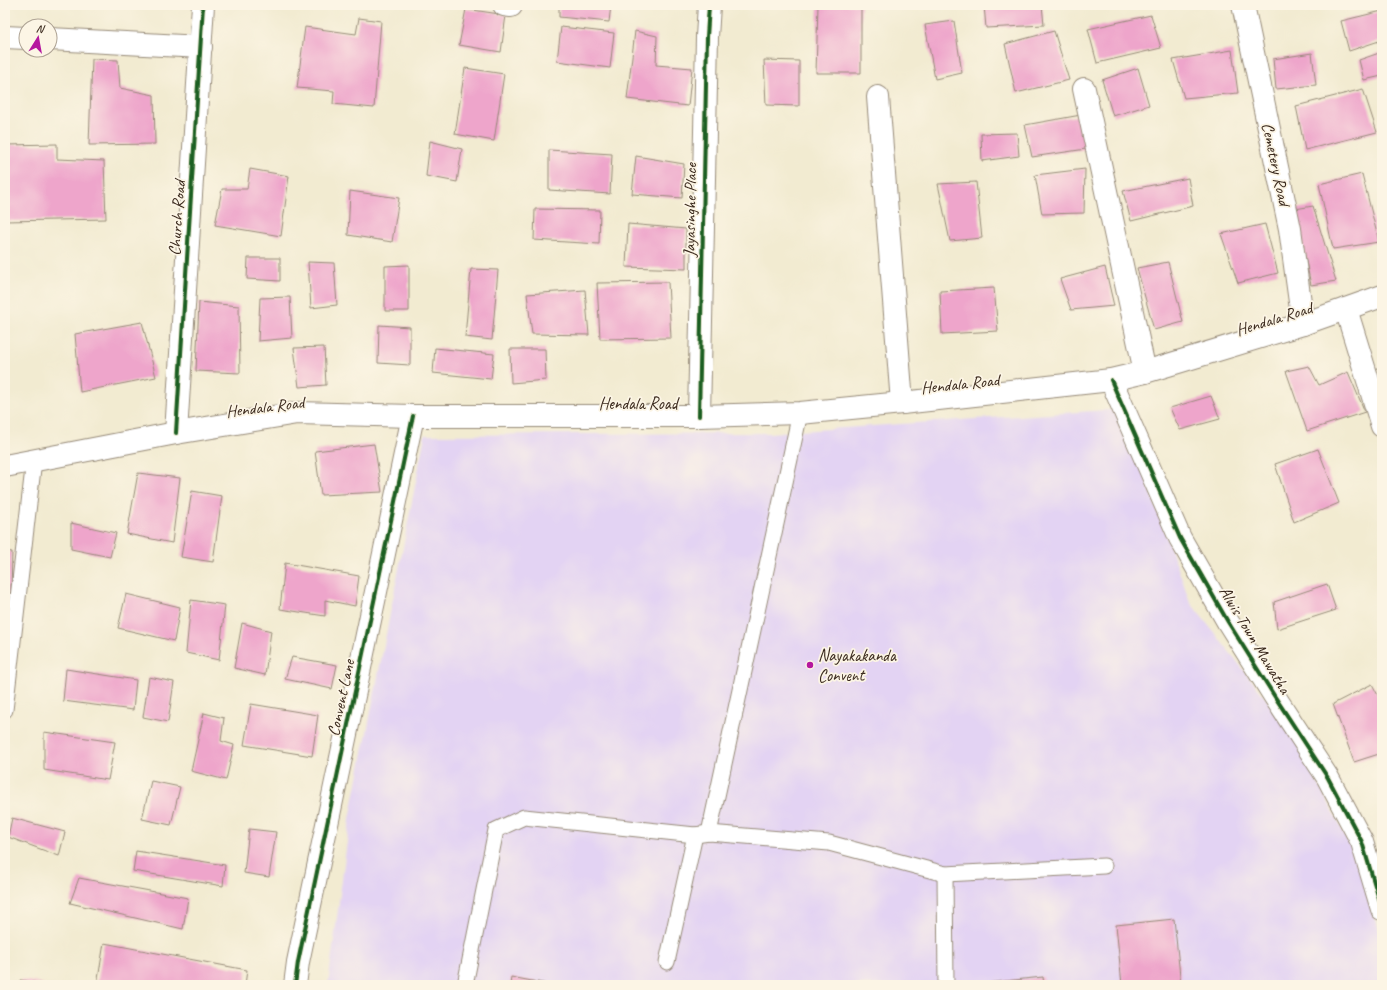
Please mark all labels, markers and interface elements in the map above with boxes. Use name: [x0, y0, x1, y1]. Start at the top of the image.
north arrow: [18, 18, 58, 58]
text: N: [35, 21, 47, 36]
street label: Cemetery Road: [1257, 121, 1296, 211]
street label: Jayasinghe Place: [679, 161, 701, 258]
street label: Church Road: [164, 176, 190, 256]
street label: Hendala Road: [1233, 297, 1317, 341]
street label: Hendala Road: [920, 369, 1003, 399]
street label: Hendala Road: [225, 392, 308, 422]
street label: Hendala Road: [599, 393, 680, 414]
street label: Alwis Town Mawatha: [1215, 582, 1296, 699]
place label: Nayakakanda Convent: [818, 645, 897, 686]
street label: Convent Lane: [323, 656, 360, 738]
marker: Nayakakanda Convent: [805, 660, 815, 670]

